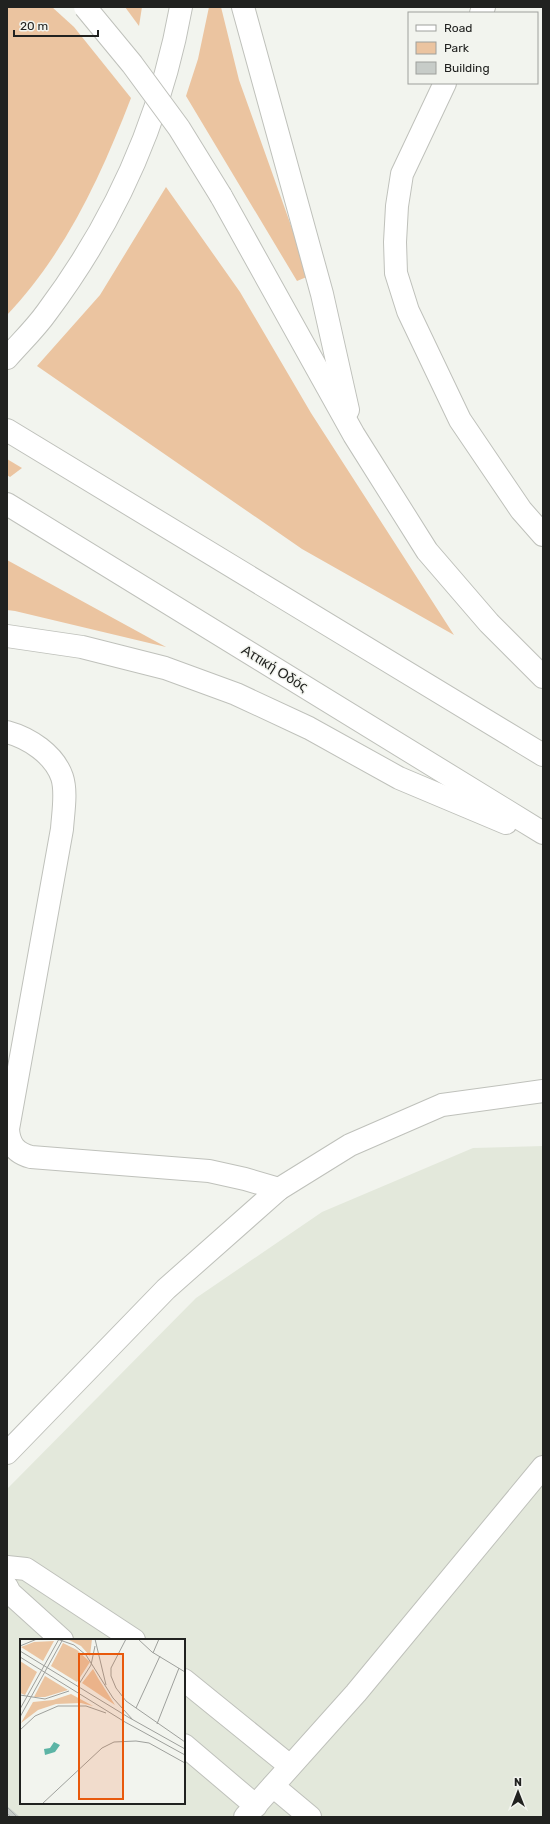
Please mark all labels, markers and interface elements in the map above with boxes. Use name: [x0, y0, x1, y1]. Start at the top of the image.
scale bar: [14, 12, 98, 38]
legend: [408, 12, 538, 84]
text: 20 m: [20, 19, 48, 33]
text: Road: [444, 21, 472, 35]
text: Park: [444, 41, 470, 55]
text: Building: [444, 61, 490, 75]
street label: Αττική Οδός: [238, 641, 311, 696]
inset map: [20, 1639, 185, 1804]
north arrow: [498, 1772, 538, 1812]
text: N: [514, 1776, 522, 1789]

